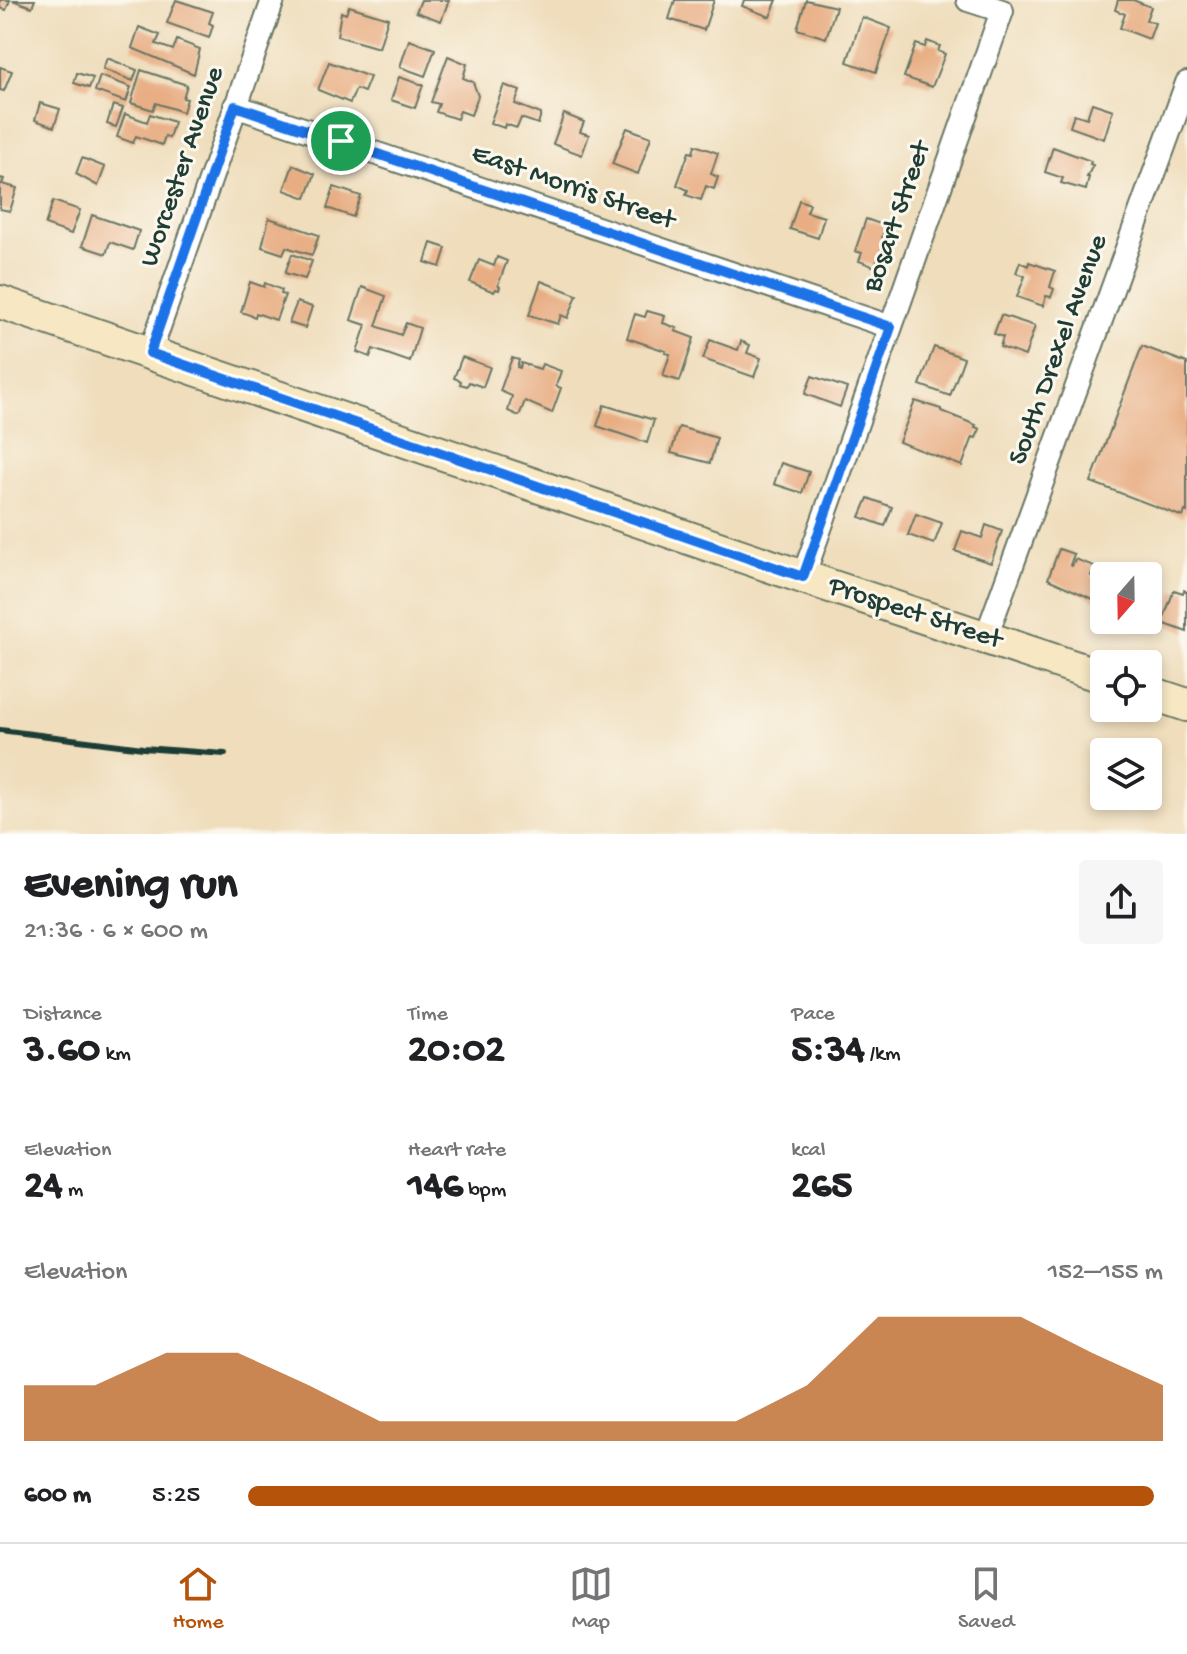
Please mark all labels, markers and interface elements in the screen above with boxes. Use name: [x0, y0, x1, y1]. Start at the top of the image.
street label: Worcester Avenue: [133, 62, 233, 271]
pin: [307, 107, 375, 175]
icon: arrive: [319, 119, 363, 163]
street label: Bosart Street: [856, 135, 940, 298]
street label: East Morris Street: [467, 138, 681, 239]
street label: South Drexel Avenue: [1002, 230, 1116, 470]
north arrow: [1090, 562, 1162, 634]
map controls: [1090, 562, 1162, 810]
street label: Prospect Street: [823, 570, 1008, 658]
button: locate: [1090, 650, 1162, 722]
button: layers: [1090, 738, 1162, 810]
button: share: [1079, 860, 1163, 944]
text: Evening run: [24, 861, 237, 913]
text: 21:36 · 6 × 600 m: [24, 917, 208, 948]
text: Distance: [24, 1002, 102, 1028]
text: Time: [408, 1002, 448, 1028]
text: Pace: [791, 1002, 835, 1028]
text: 3.60: [24, 1028, 100, 1075]
text: 20:02: [408, 1028, 505, 1075]
text: 5:34: [791, 1028, 865, 1075]
text: km: [100, 1042, 131, 1068]
text: /km: [865, 1042, 901, 1068]
text: Elevation: [24, 1138, 111, 1164]
text: Heart rate: [408, 1138, 506, 1164]
text: kcal: [791, 1138, 826, 1164]
text: 24: [24, 1164, 63, 1211]
text: 146: [408, 1164, 463, 1211]
text: 265: [791, 1164, 852, 1211]
text: m: [63, 1178, 83, 1204]
text: bpm: [463, 1178, 506, 1204]
text: Elevation: [24, 1258, 127, 1289]
text: 152–155 m: [1048, 1258, 1163, 1289]
text: 600 m: [24, 1481, 91, 1512]
text: 5:25: [152, 1481, 200, 1512]
tab: Home: [173, 1562, 224, 1636]
tab: Map: [569, 1562, 613, 1636]
tab: Saved: [958, 1562, 1014, 1636]

